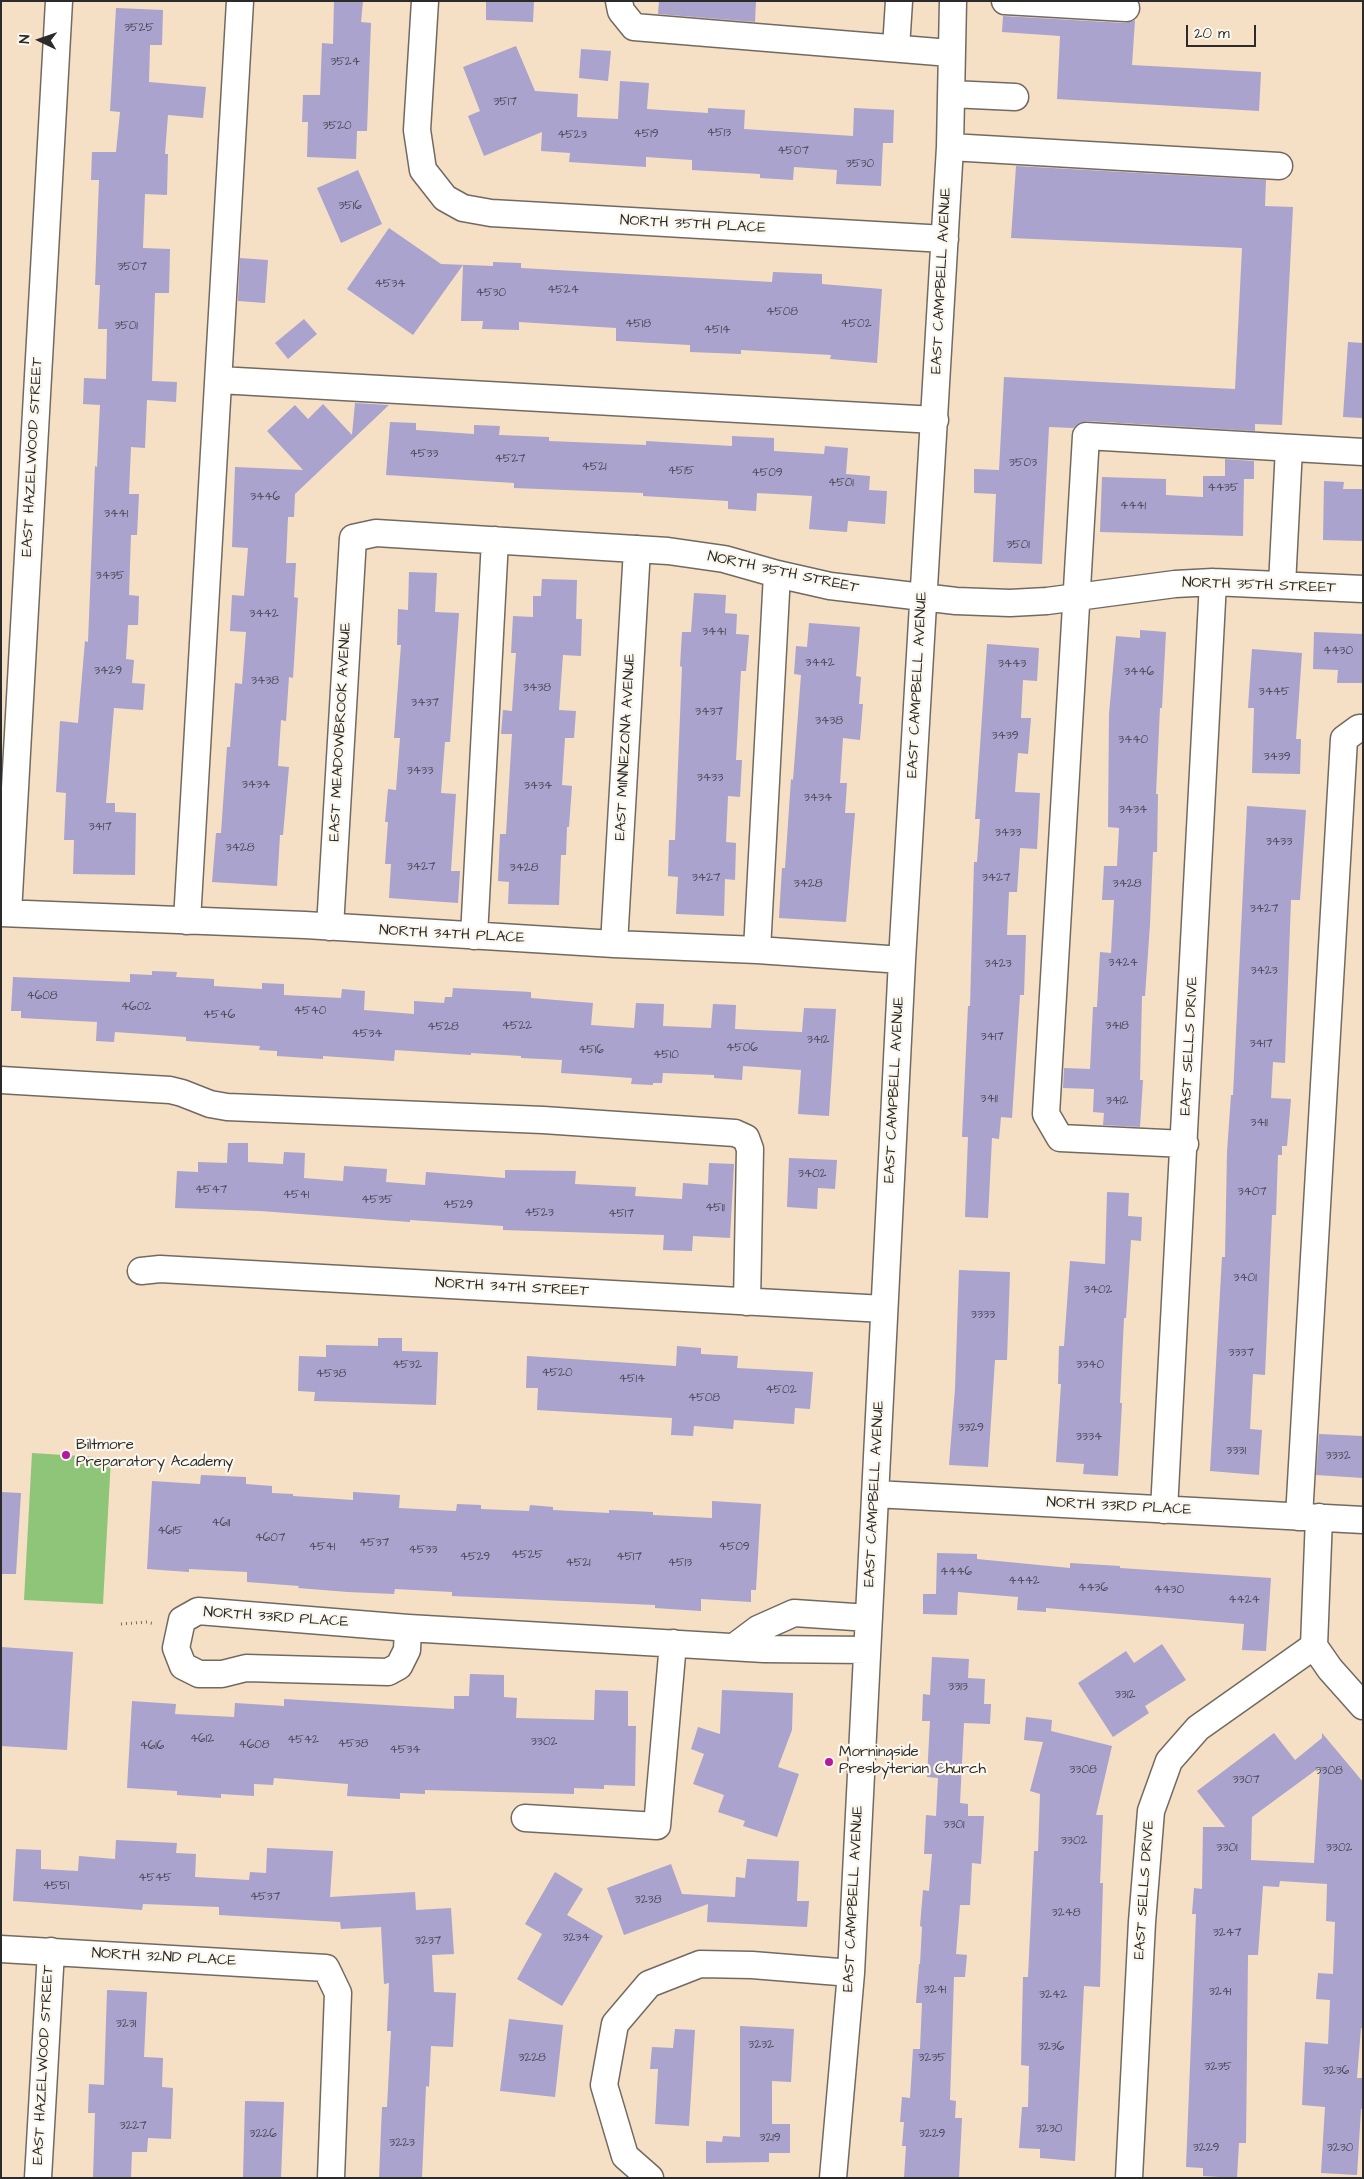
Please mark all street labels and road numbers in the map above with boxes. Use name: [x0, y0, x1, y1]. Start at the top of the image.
street label: EAST CAMPBELL AVENUE: [928, 187, 956, 375]
street label: NORTH 35TH PLACE: [619, 212, 767, 238]
street label: EAST HAZELWOOD STREET: [19, 357, 47, 557]
street label: NORTH 35TH STREET: [706, 548, 860, 598]
street label: NORTH 35TH STREET: [1182, 574, 1336, 598]
street label: EAST CAMPBELL AVENUE: [904, 591, 932, 779]
street label: EAST MEADOWBROOK AVENUE: [326, 622, 356, 842]
street label: EAST MINNEZONA AVENUE: [612, 653, 640, 841]
street label: NORTH 34TH PLACE: [379, 922, 525, 948]
street label: EAST SELLS DRIVE: [1177, 976, 1203, 1116]
street label: EAST CAMPBELL AVENUE: [881, 996, 909, 1184]
street label: NORTH 34TH STREET: [435, 1275, 589, 1301]
street label: EAST CAMPBELL AVENUE: [861, 1400, 889, 1588]
street label: NORTH 33RD PLACE: [1046, 1494, 1192, 1520]
street label: NORTH 33RD PLACE: [203, 1604, 349, 1632]
street label: EAST CAMPBELL AVENUE: [840, 1805, 868, 1993]
street label: EAST SELLS DRIVE: [1131, 1820, 1159, 1960]
street label: NORTH 32ND PLACE: [91, 1945, 237, 1971]
street label: EAST HAZELWOOD STREET: [30, 1965, 58, 2165]

